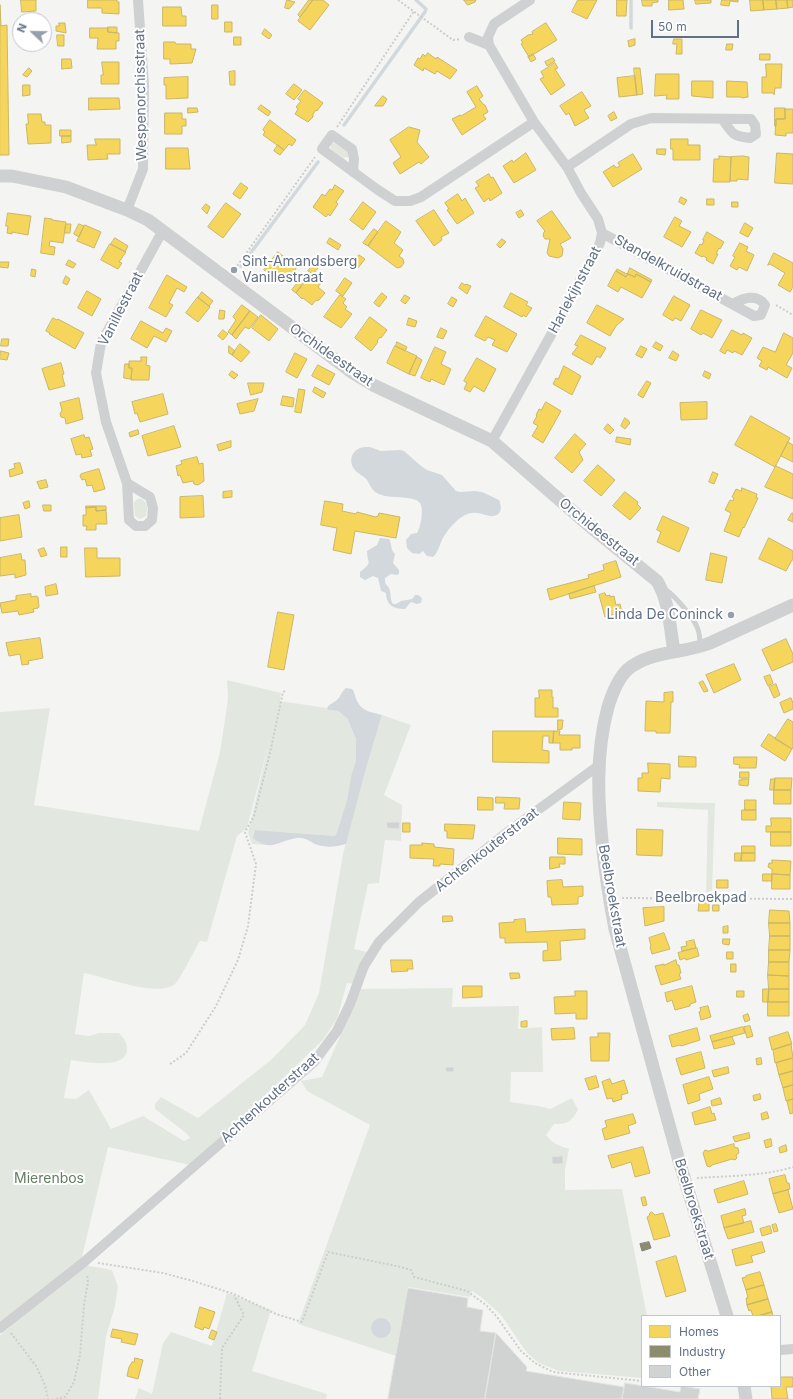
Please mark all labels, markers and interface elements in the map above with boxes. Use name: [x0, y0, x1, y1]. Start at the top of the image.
north arrow: [12, 12, 52, 52]
scale bar: [653, 12, 741, 38]
text: 50 m: [658, 19, 687, 34]
text: N: [14, 21, 30, 34]
street label: Wespenorchisstraat: [131, 29, 151, 161]
street label: Standelkruidstraat: [611, 231, 725, 305]
street label: Harlekijnstraat: [545, 244, 605, 336]
place label: Sint-Amandsberg Vanillestraat: [242, 254, 357, 286]
marker: Sint-Amandsberg Vanillestraat: [229, 265, 239, 275]
street label: Vanillestraat: [95, 269, 147, 349]
street label: Orchideestraat: [286, 320, 376, 390]
street label: Orchideestraat: [556, 495, 642, 569]
place label: Linda De Coninck: [607, 607, 723, 623]
marker: Linda De Coninck: [726, 610, 736, 620]
street label: Achtenkouterstraat: [432, 805, 542, 895]
street label: Beelbroekstraat: [595, 843, 629, 949]
street label: Beelbroekpad: [655, 890, 747, 906]
street label: Achtenkouterstraat: [217, 1050, 323, 1146]
street label: Beelbroekstraat: [671, 1157, 717, 1261]
park label: Mierenbos: [14, 1171, 84, 1187]
legend: [641, 1315, 781, 1387]
text: Homes: [679, 1324, 719, 1339]
text: Industry: [679, 1344, 725, 1359]
text: Other: [679, 1364, 711, 1379]

